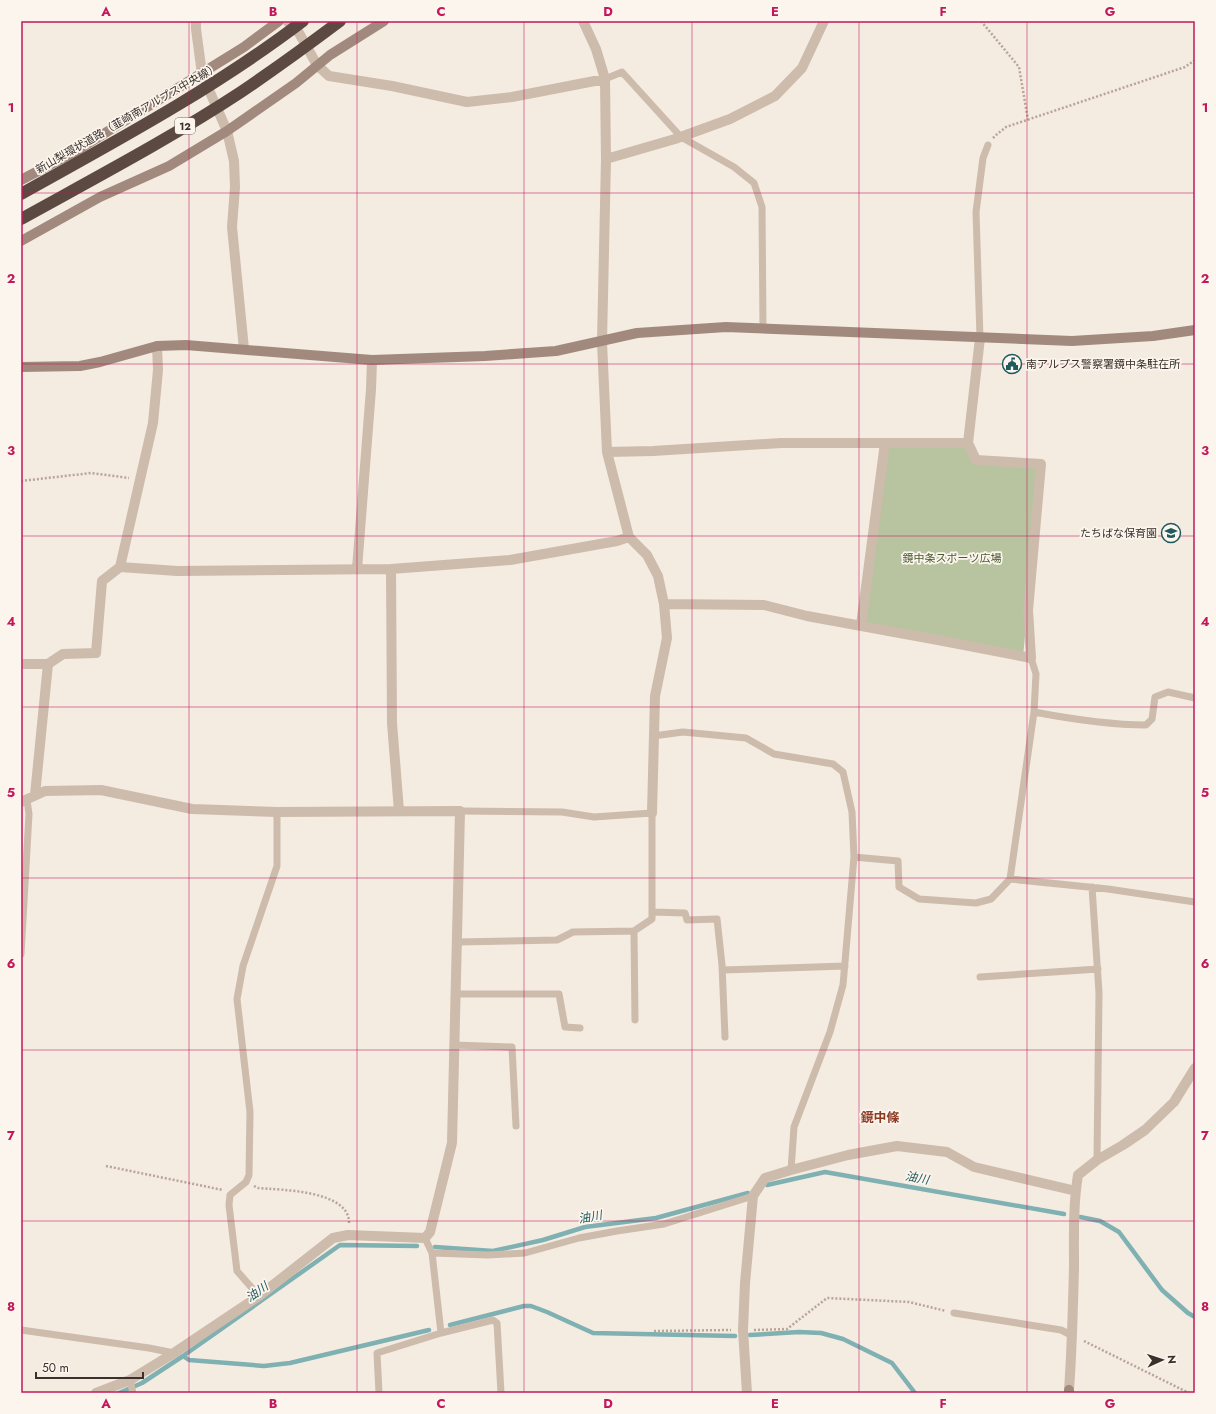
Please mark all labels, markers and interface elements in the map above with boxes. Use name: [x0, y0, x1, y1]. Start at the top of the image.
text: A: [100, 2, 111, 21]
text: B: [269, 2, 278, 21]
text: C: [436, 2, 446, 21]
text: D: [603, 2, 613, 21]
text: E: [771, 2, 779, 21]
text: F: [939, 2, 947, 21]
text: G: [1105, 2, 1116, 21]
street label: 新山梨環状道路（韮崎南アルプス中央線）: [33, 59, 221, 177]
text: 1: [8, 98, 14, 117]
text: 1: [1202, 98, 1208, 117]
road number: 12: [175, 118, 195, 134]
text: 2: [7, 269, 15, 288]
text: 2: [1201, 269, 1209, 288]
public building icon: 南アルプス警察署鏡中条駐在所: [1001, 353, 1023, 375]
place label: 南アルプス警察署鏡中条駐在所: [1026, 356, 1181, 372]
text: 3: [7, 441, 15, 460]
text: 3: [1201, 441, 1209, 460]
school or university icon: たちばな保育園: [1160, 522, 1182, 544]
place label: たちばな保育園: [1080, 525, 1157, 541]
park label: 鏡中条スポーツ広場: [903, 550, 1001, 566]
text: 4: [6, 612, 16, 631]
text: 4: [1200, 612, 1210, 631]
text: 5: [7, 783, 15, 802]
text: 5: [1201, 783, 1209, 802]
text: 6: [7, 954, 16, 973]
text: 6: [1201, 954, 1210, 973]
district label: 鏡中條: [860, 1108, 900, 1127]
text: 7: [7, 1126, 15, 1145]
text: 7: [1201, 1126, 1209, 1145]
water label: 油川: [904, 1167, 932, 1189]
water label: 油川: [577, 1206, 605, 1228]
water label: 油川: [242, 1277, 274, 1306]
text: 8: [7, 1297, 15, 1316]
text: 8: [1201, 1297, 1209, 1316]
north arrow: [1142, 1340, 1182, 1380]
scale bar: [36, 1354, 143, 1380]
text: N: [1164, 1355, 1180, 1364]
text: 50 m: [42, 1359, 69, 1377]
text: A: [100, 1394, 111, 1413]
text: B: [269, 1394, 278, 1413]
text: C: [436, 1394, 446, 1413]
text: D: [603, 1394, 613, 1413]
text: E: [771, 1394, 779, 1413]
text: F: [939, 1394, 947, 1413]
text: G: [1105, 1394, 1116, 1413]

